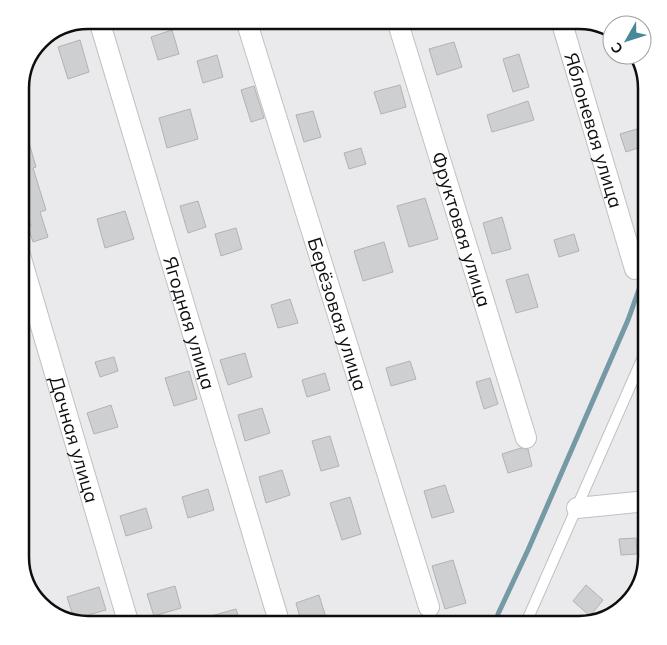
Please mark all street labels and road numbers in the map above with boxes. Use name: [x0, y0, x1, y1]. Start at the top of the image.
street label: Яблоневая улица: [559, 50, 628, 211]
street label: Фруктовая улица: [426, 149, 497, 310]
street label: Берёзовая улица: [303, 234, 373, 394]
street label: Ягодная улица: [158, 253, 221, 392]
street label: Дачная улица: [44, 373, 104, 506]

